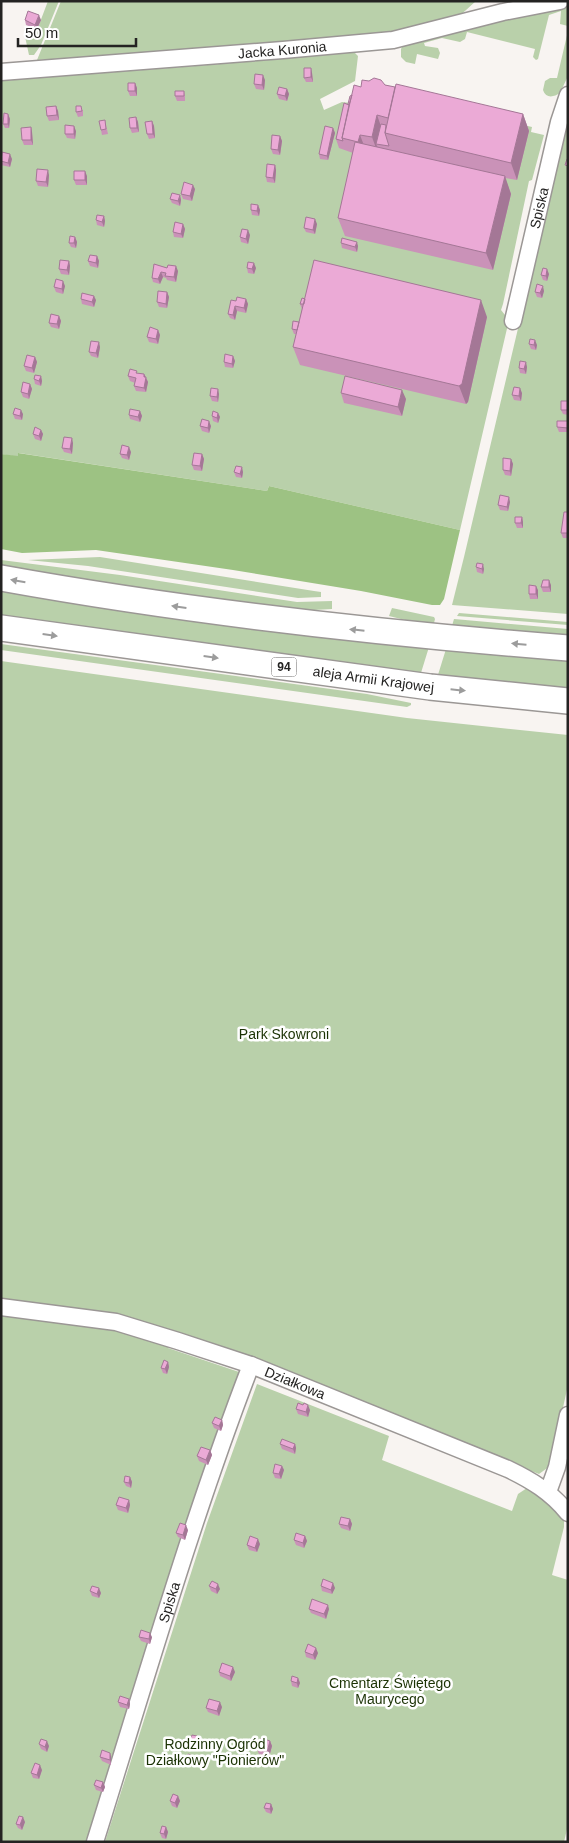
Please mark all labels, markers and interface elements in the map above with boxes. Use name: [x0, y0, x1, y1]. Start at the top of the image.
scale bar: [18, 15, 135, 47]
text: 50 m: [25, 24, 58, 41]
street label: Jacka Kuronia: [237, 38, 327, 61]
street label: Spiska: [527, 185, 552, 230]
one-way arrow: [10, 577, 26, 585]
one-way arrow: [170, 602, 186, 610]
one-way arrow: [349, 625, 365, 633]
one-way arrow: [42, 631, 58, 639]
one-way arrow: [511, 640, 527, 648]
one-way arrow: [203, 653, 219, 661]
road number: 94: [272, 658, 296, 676]
street label: aleja Armii Krajowej: [312, 663, 435, 695]
one-way arrow: [451, 686, 467, 694]
park label: Park Skowroni: [239, 1026, 329, 1042]
street label: Działkowa: [262, 1363, 328, 1402]
street label: Spiska: [155, 1580, 183, 1625]
park label: Cmentarz Świętego Maurycego: [329, 1674, 451, 1707]
park label: Rodzinny Ogród Działkowy "Pionierów": [146, 1736, 284, 1768]

